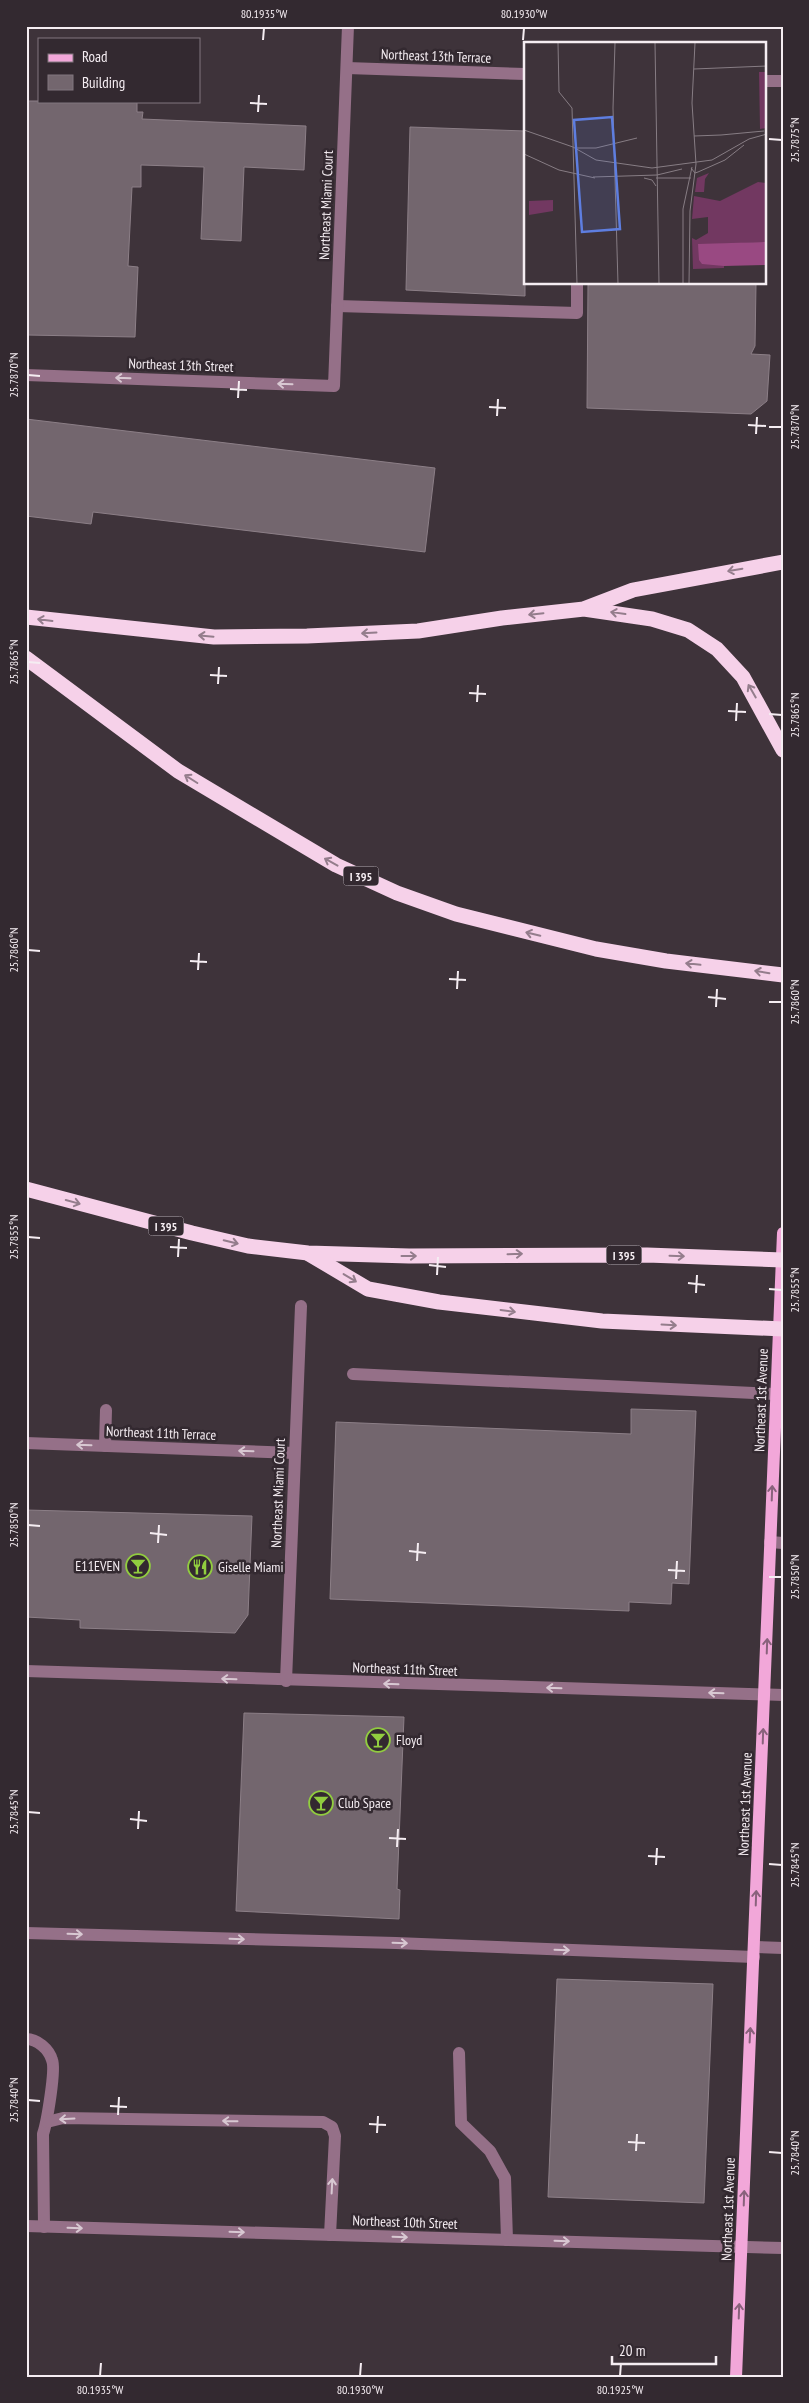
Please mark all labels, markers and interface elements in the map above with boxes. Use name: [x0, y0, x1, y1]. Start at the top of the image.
text: 80.1935°W: [241, 6, 287, 21]
text: 80.1930°W: [501, 6, 547, 21]
legend: [38, 38, 200, 102]
inset map: [524, 42, 766, 285]
street label: Northeast 13th Terrace: [381, 45, 492, 67]
text: Road: [82, 47, 108, 66]
text: Building: [82, 73, 125, 92]
text: 25.7875°N: [787, 117, 802, 163]
street label: Northeast Miami Court: [315, 150, 337, 260]
text: 25.7870°N: [6, 352, 21, 398]
street label: Northeast 13th Street: [128, 354, 234, 376]
one-way arrow: [115, 373, 131, 383]
one-way arrow: [277, 379, 294, 389]
text: 25.7870°N: [787, 404, 802, 450]
one-way arrow: [727, 565, 743, 575]
one-way arrow: [610, 608, 626, 618]
one-way arrow: [528, 609, 544, 619]
one-way arrow: [37, 615, 53, 625]
one-way arrow: [361, 628, 378, 638]
one-way arrow: [199, 631, 215, 641]
text: 25.7865°N: [6, 639, 21, 685]
one-way arrow: [747, 684, 757, 699]
text: 25.7865°N: [787, 692, 802, 738]
one-way arrow: [185, 774, 199, 784]
one-way arrow: [324, 857, 339, 867]
road number: I 395: [344, 866, 378, 886]
text: 25.7860°N: [6, 927, 21, 973]
one-way arrow: [526, 929, 542, 938]
one-way arrow: [685, 959, 701, 969]
one-way arrow: [754, 966, 770, 976]
text: 25.7860°N: [787, 979, 802, 1025]
one-way arrow: [65, 1198, 81, 1207]
text: 25.7855°N: [6, 1214, 21, 1260]
road number: I 395: [148, 1216, 184, 1236]
one-way arrow: [222, 1238, 238, 1247]
road number: I 395: [606, 1246, 642, 1264]
one-way arrow: [507, 1250, 523, 1259]
one-way arrow: [400, 1251, 417, 1261]
one-way arrow: [669, 1251, 685, 1260]
text: 25.7855°N: [787, 1267, 802, 1313]
one-way arrow: [342, 1273, 356, 1283]
one-way arrow: [499, 1306, 515, 1316]
one-way arrow: [661, 1320, 677, 1329]
street label: Northeast 1st Avenue: [750, 1348, 772, 1452]
street label: Northeast 11th Terrace: [106, 1422, 217, 1444]
street label: Northeast Miami Court: [267, 1438, 289, 1548]
one-way arrow: [76, 1441, 92, 1450]
one-way arrow: [239, 1447, 255, 1456]
one-way arrow: [767, 1486, 777, 1502]
text: 25.7850°N: [6, 1502, 21, 1548]
bar icon: E11EVEN: [125, 1553, 151, 1579]
restaurant icon: Giselle Miami: [187, 1554, 213, 1580]
text: 25.7850°N: [787, 1554, 802, 1600]
place label: E11EVEN: [75, 1557, 120, 1575]
place label: Giselle Miami: [218, 1558, 283, 1576]
one-way arrow: [762, 1638, 771, 1654]
street label: Northeast 11th Street: [352, 1658, 458, 1680]
one-way arrow: [221, 1674, 238, 1684]
one-way arrow: [384, 1679, 400, 1688]
one-way arrow: [546, 1683, 562, 1693]
one-way arrow: [708, 1688, 724, 1697]
bar icon: Floyd: [365, 1727, 391, 1753]
one-way arrow: [758, 1728, 768, 1744]
place label: Floyd: [396, 1731, 422, 1749]
street label: Northeast 1st Avenue: [734, 1752, 756, 1856]
text: 25.7845°N: [6, 1789, 21, 1835]
bar icon: Club Space: [308, 1790, 334, 1816]
place label: Club Space: [338, 1794, 391, 1812]
text: 25.7845°N: [787, 1842, 802, 1888]
one-way arrow: [751, 1891, 761, 1907]
one-way arrow: [66, 1929, 83, 1939]
one-way arrow: [229, 1934, 245, 1943]
one-way arrow: [392, 1939, 408, 1948]
one-way arrow: [554, 1945, 570, 1954]
one-way arrow: [746, 2028, 755, 2044]
text: 25.7840°N: [6, 2077, 21, 2123]
one-way arrow: [60, 2114, 76, 2124]
one-way arrow: [222, 2116, 238, 2126]
text: 25.7840°N: [787, 2130, 802, 2176]
street label: Northeast 1st Avenue: [717, 2157, 739, 2261]
one-way arrow: [328, 2178, 337, 2194]
one-way arrow: [739, 2190, 748, 2206]
street label: Northeast 10th Street: [352, 2211, 458, 2233]
one-way arrow: [67, 2223, 83, 2232]
one-way arrow: [229, 2227, 245, 2237]
one-way arrow: [392, 2232, 408, 2242]
one-way arrow: [554, 2237, 570, 2246]
one-way arrow: [735, 2303, 744, 2319]
scale bar: [612, 2333, 715, 2365]
text: 20 m: [619, 2341, 645, 2360]
text: 80.1935°W: [77, 2382, 123, 2397]
text: 80.1930°W: [337, 2382, 383, 2397]
text: 80.1925°W: [597, 2382, 643, 2397]

